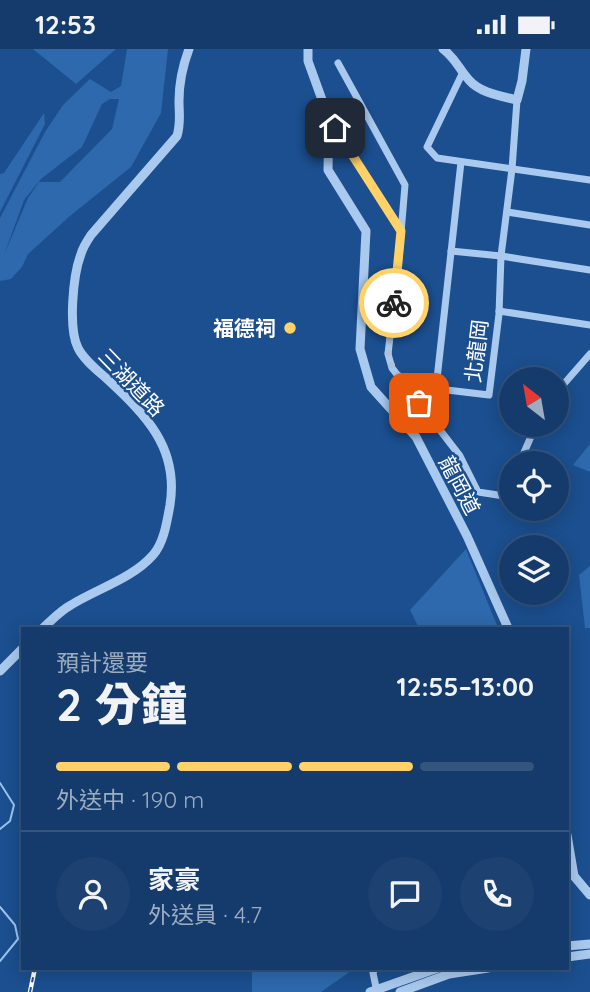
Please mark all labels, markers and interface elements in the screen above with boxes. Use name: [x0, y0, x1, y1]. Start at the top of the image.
text: 12:53: [35, 8, 96, 41]
pin: [305, 98, 365, 158]
icon: home: [316, 109, 354, 147]
courier: [359, 268, 429, 338]
icon: bike: [375, 284, 413, 322]
place label: 福德祠: [213, 315, 276, 341]
street label: 北龍岡: [459, 318, 493, 384]
marker: 福德祠: [282, 320, 298, 336]
street label: 三湖道路: [93, 343, 171, 421]
north arrow: [499, 367, 569, 437]
map controls: [499, 367, 569, 605]
pin: [389, 373, 449, 433]
icon: bag: [400, 384, 438, 422]
street label: 龍岡道: [434, 451, 486, 519]
button: locate: [499, 451, 569, 521]
button: layers: [499, 535, 569, 605]
text: 預計還要: [56, 648, 148, 677]
text: 12:55–13:00: [397, 670, 534, 703]
text: 2 分鐘: [56, 675, 187, 733]
text: 外送中 · 190 m: [56, 785, 204, 814]
button: person: [56, 857, 130, 931]
button: chat: [368, 857, 442, 931]
button: phone: [460, 857, 534, 931]
text: 家豪: [148, 863, 200, 896]
text: 外送員 · 4.7: [148, 900, 262, 929]

